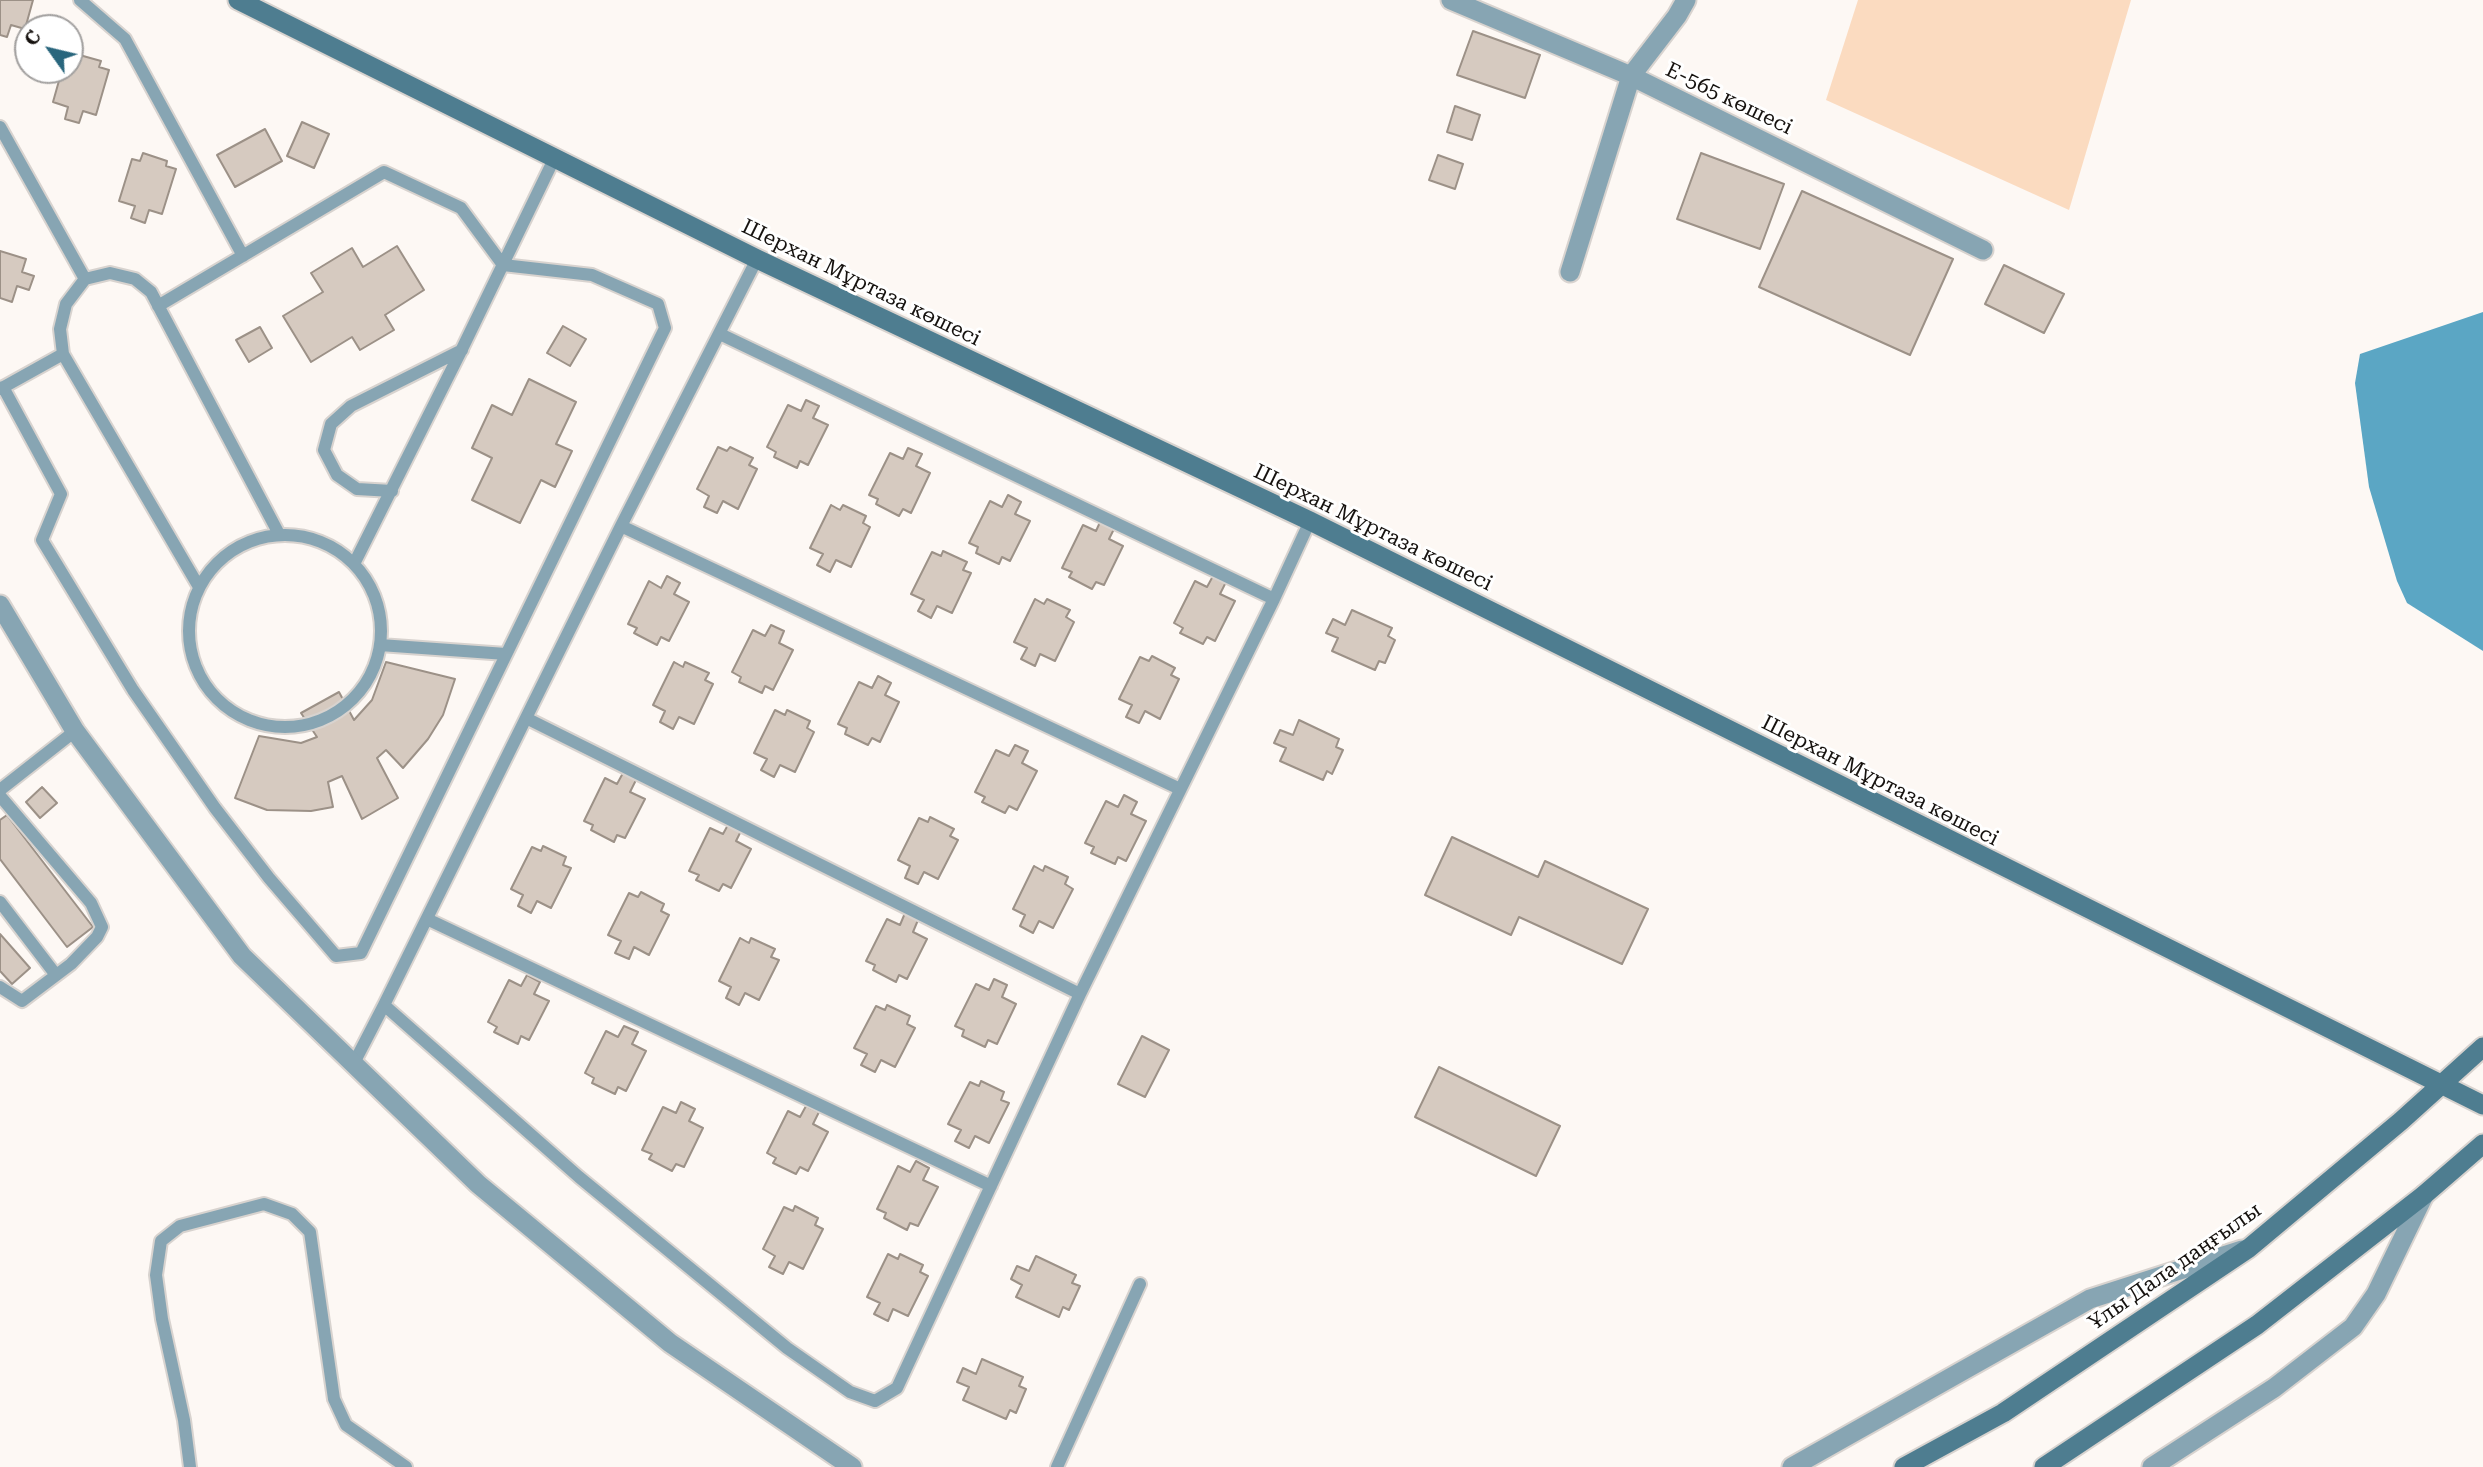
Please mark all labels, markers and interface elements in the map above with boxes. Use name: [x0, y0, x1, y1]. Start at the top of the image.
north arrow: [14, 14, 84, 84]
text: С: [20, 26, 46, 50]
street label: Е-565 көшесі: [1662, 57, 1796, 141]
street label: Шерхан Мұртаза көшесі: [738, 214, 984, 352]
street label: Шерхан Мұртаза көшесі: [1250, 459, 1496, 597]
street label: Шерхан Мұртаза көшесі: [1757, 710, 2003, 852]
street label: Ұлы Дала даңғылы: [2084, 1198, 2266, 1336]

